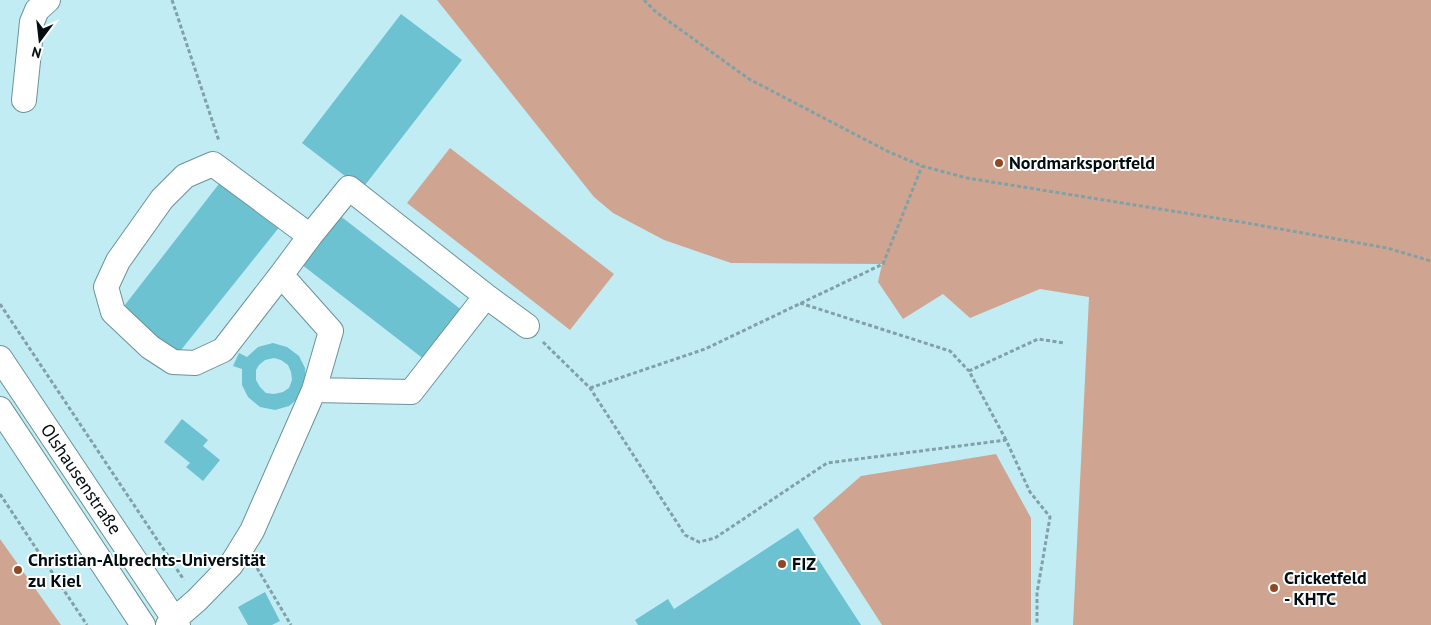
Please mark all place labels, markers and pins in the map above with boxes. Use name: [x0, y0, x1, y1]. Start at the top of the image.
place label: Nordmarksportfeld: [1009, 151, 1155, 174]
marker: Nordmarksportfeld: [993, 157, 1005, 169]
place label: Christian-Albrechts-Universität zu Kiel: [28, 548, 266, 592]
place label: FIZ: [792, 552, 816, 575]
marker: FIZ: [776, 558, 788, 570]
marker: Christian-Albrechts-Universität zu Kiel: [12, 564, 24, 576]
place label: Cricketfeld - KHTC: [1284, 566, 1367, 610]
marker: Cricketfeld - KHTC: [1268, 582, 1280, 594]

